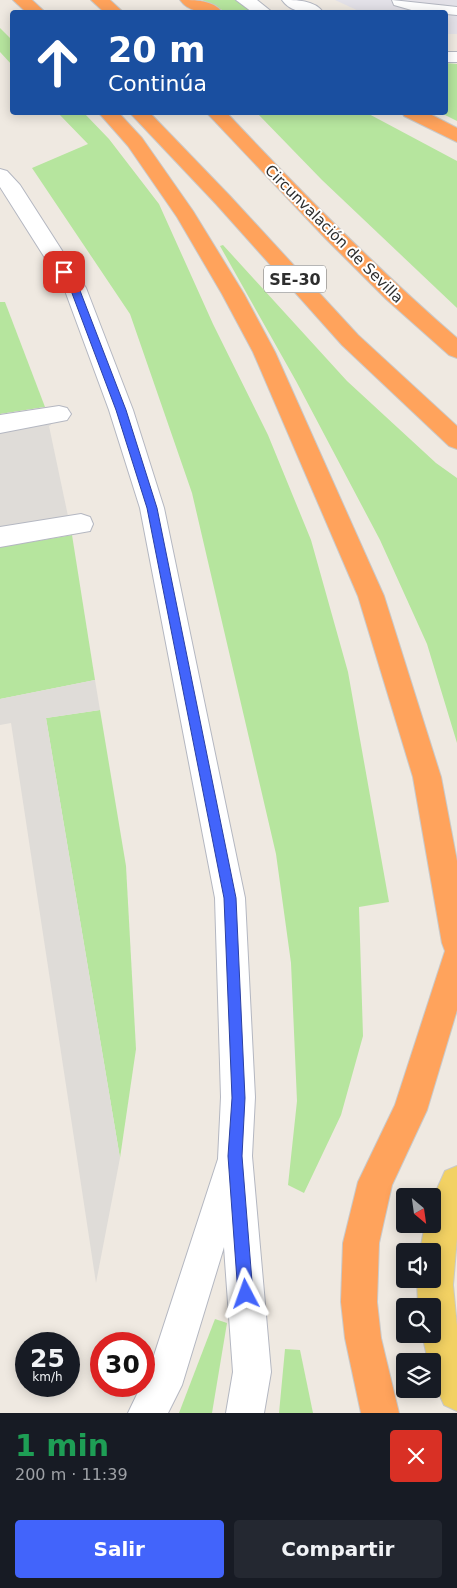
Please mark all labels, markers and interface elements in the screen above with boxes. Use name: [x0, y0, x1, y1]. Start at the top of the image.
icon: ahead: [25, 30, 90, 95]
text: 20 m: [108, 30, 205, 70]
text: Continúa: [108, 71, 207, 96]
street label: Circunvalación de Sevilla: [261, 161, 407, 307]
pin: [43, 251, 85, 293]
icon: arrive: [50, 258, 78, 286]
road number: SE-30: [264, 266, 326, 292]
north arrow: [396, 1188, 441, 1232]
map controls: [396, 1188, 441, 1398]
button: sound: [396, 1243, 441, 1288]
position arrow: [219, 1267, 271, 1319]
button: search: [396, 1298, 441, 1343]
speed limit sign: 30: [90, 1332, 155, 1397]
text: 25: [30, 1344, 65, 1373]
button: layers: [396, 1353, 441, 1398]
text: km/h: [32, 1370, 63, 1384]
text: 1 min: [15, 1428, 109, 1463]
button: close: [390, 1430, 442, 1482]
text: 200 m · 11:39: [15, 1465, 128, 1484]
button: Salir: [15, 1520, 224, 1578]
button: Compartir: [234, 1520, 442, 1578]

